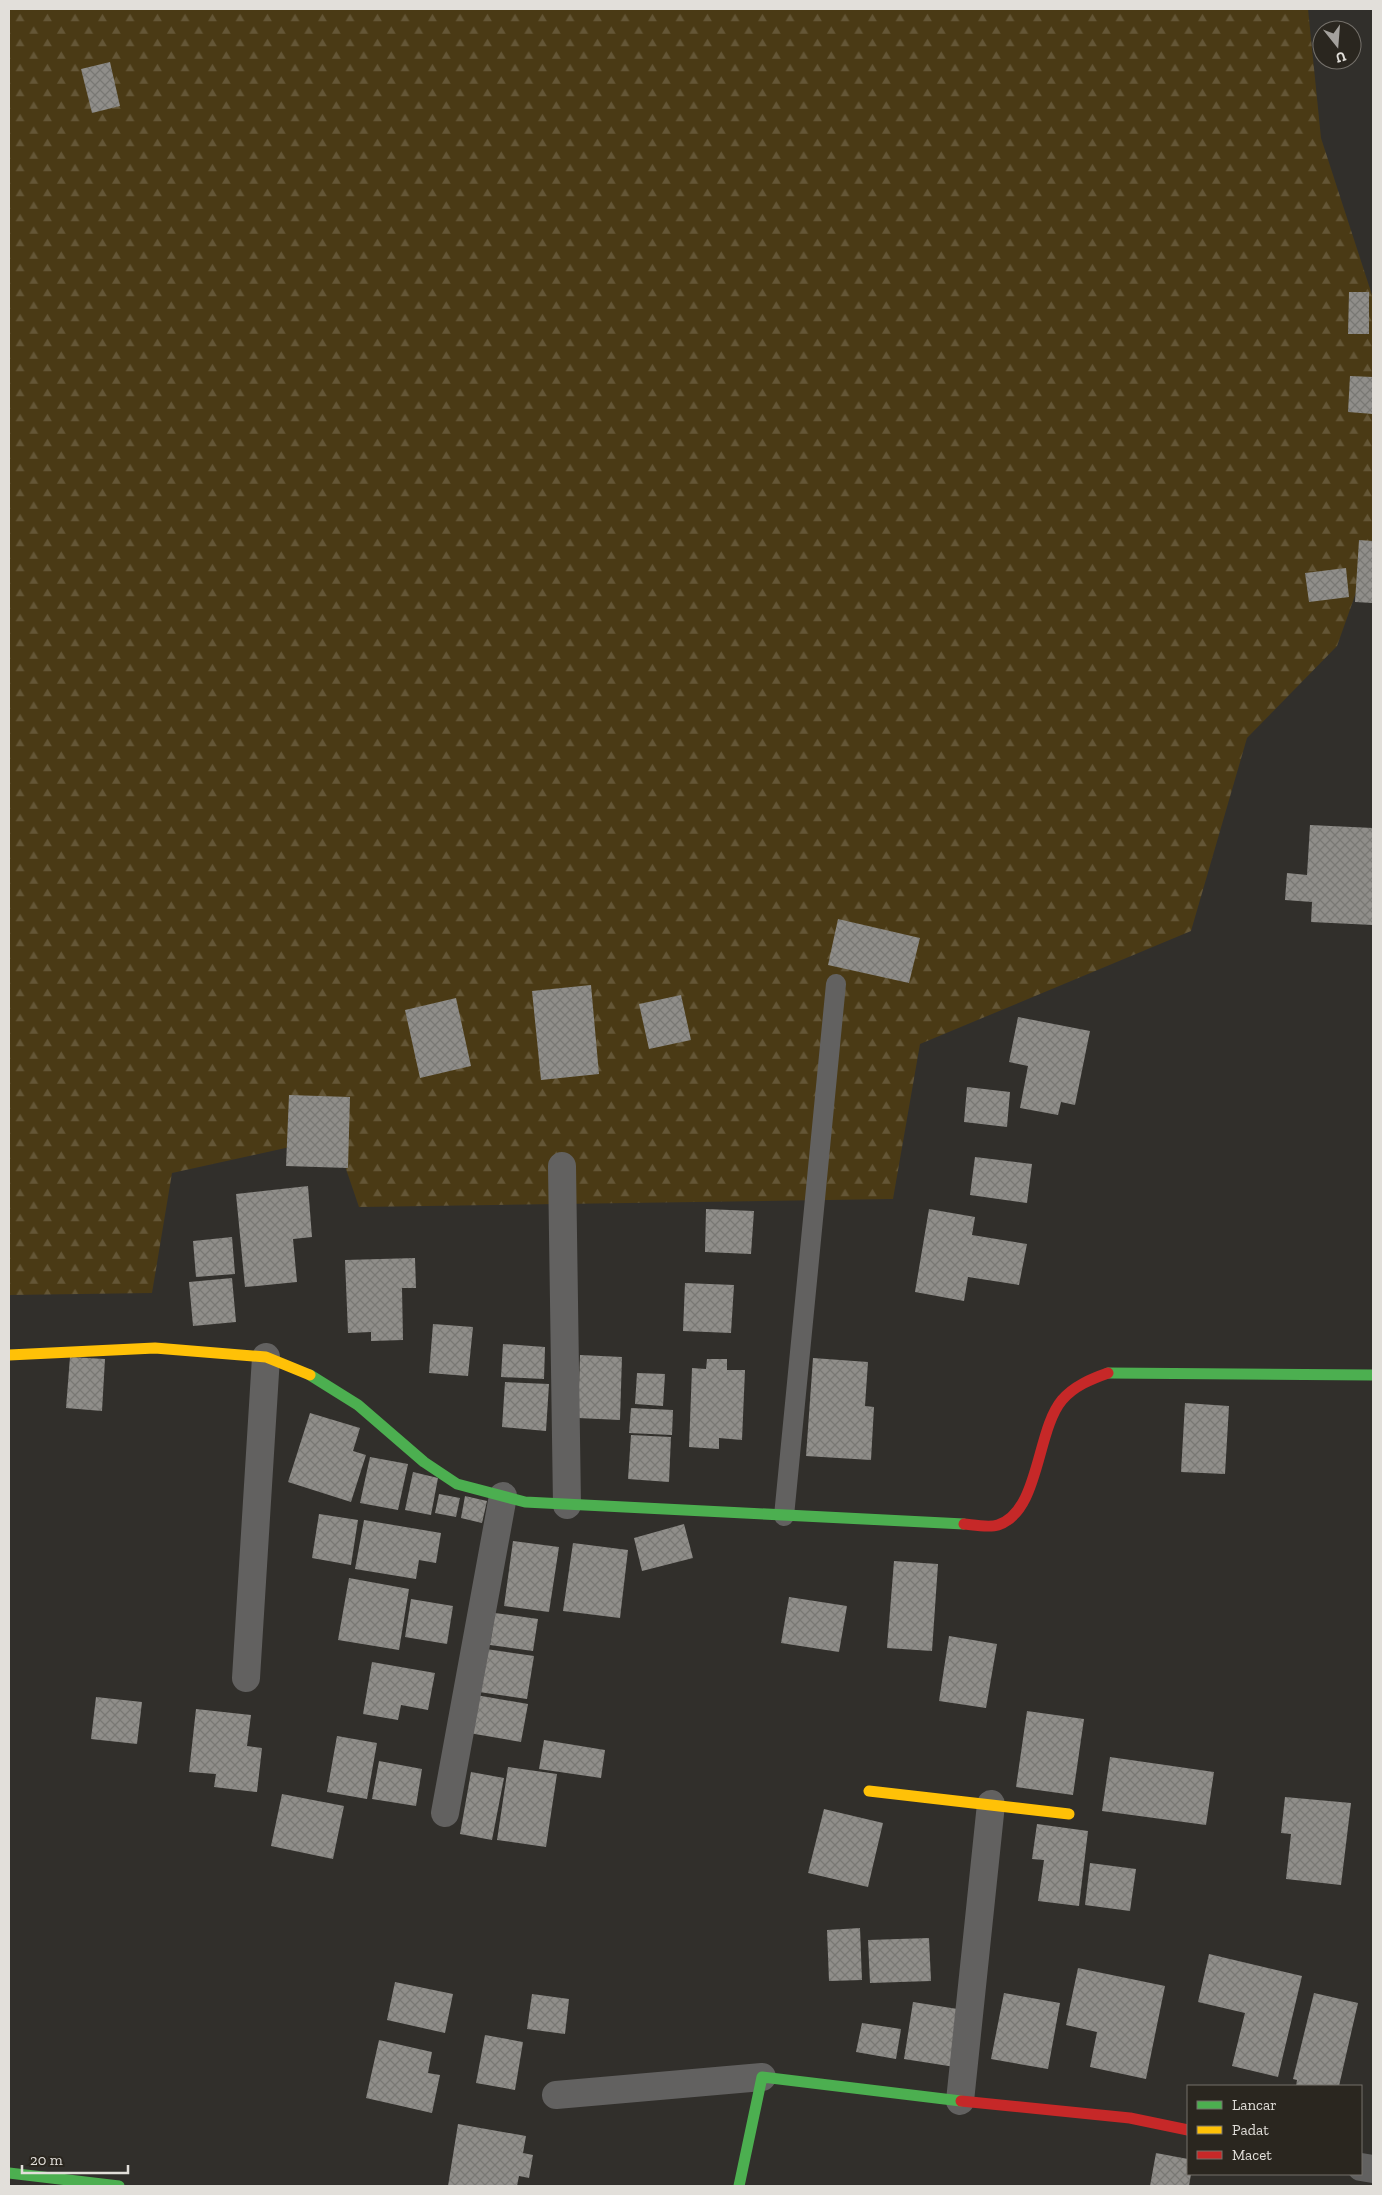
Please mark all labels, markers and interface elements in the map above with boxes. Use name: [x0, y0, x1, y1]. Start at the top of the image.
north arrow: [1312, 20, 1362, 70]
text: U: [1333, 47, 1348, 67]
legend: [1187, 2085, 1362, 2175]
text: Lancar: [1232, 2096, 1277, 2114]
text: Padat: [1232, 2121, 1269, 2139]
scale bar: [22, 2142, 129, 2174]
text: Macet: [1232, 2146, 1272, 2164]
text: 20 m: [30, 2151, 63, 2169]

